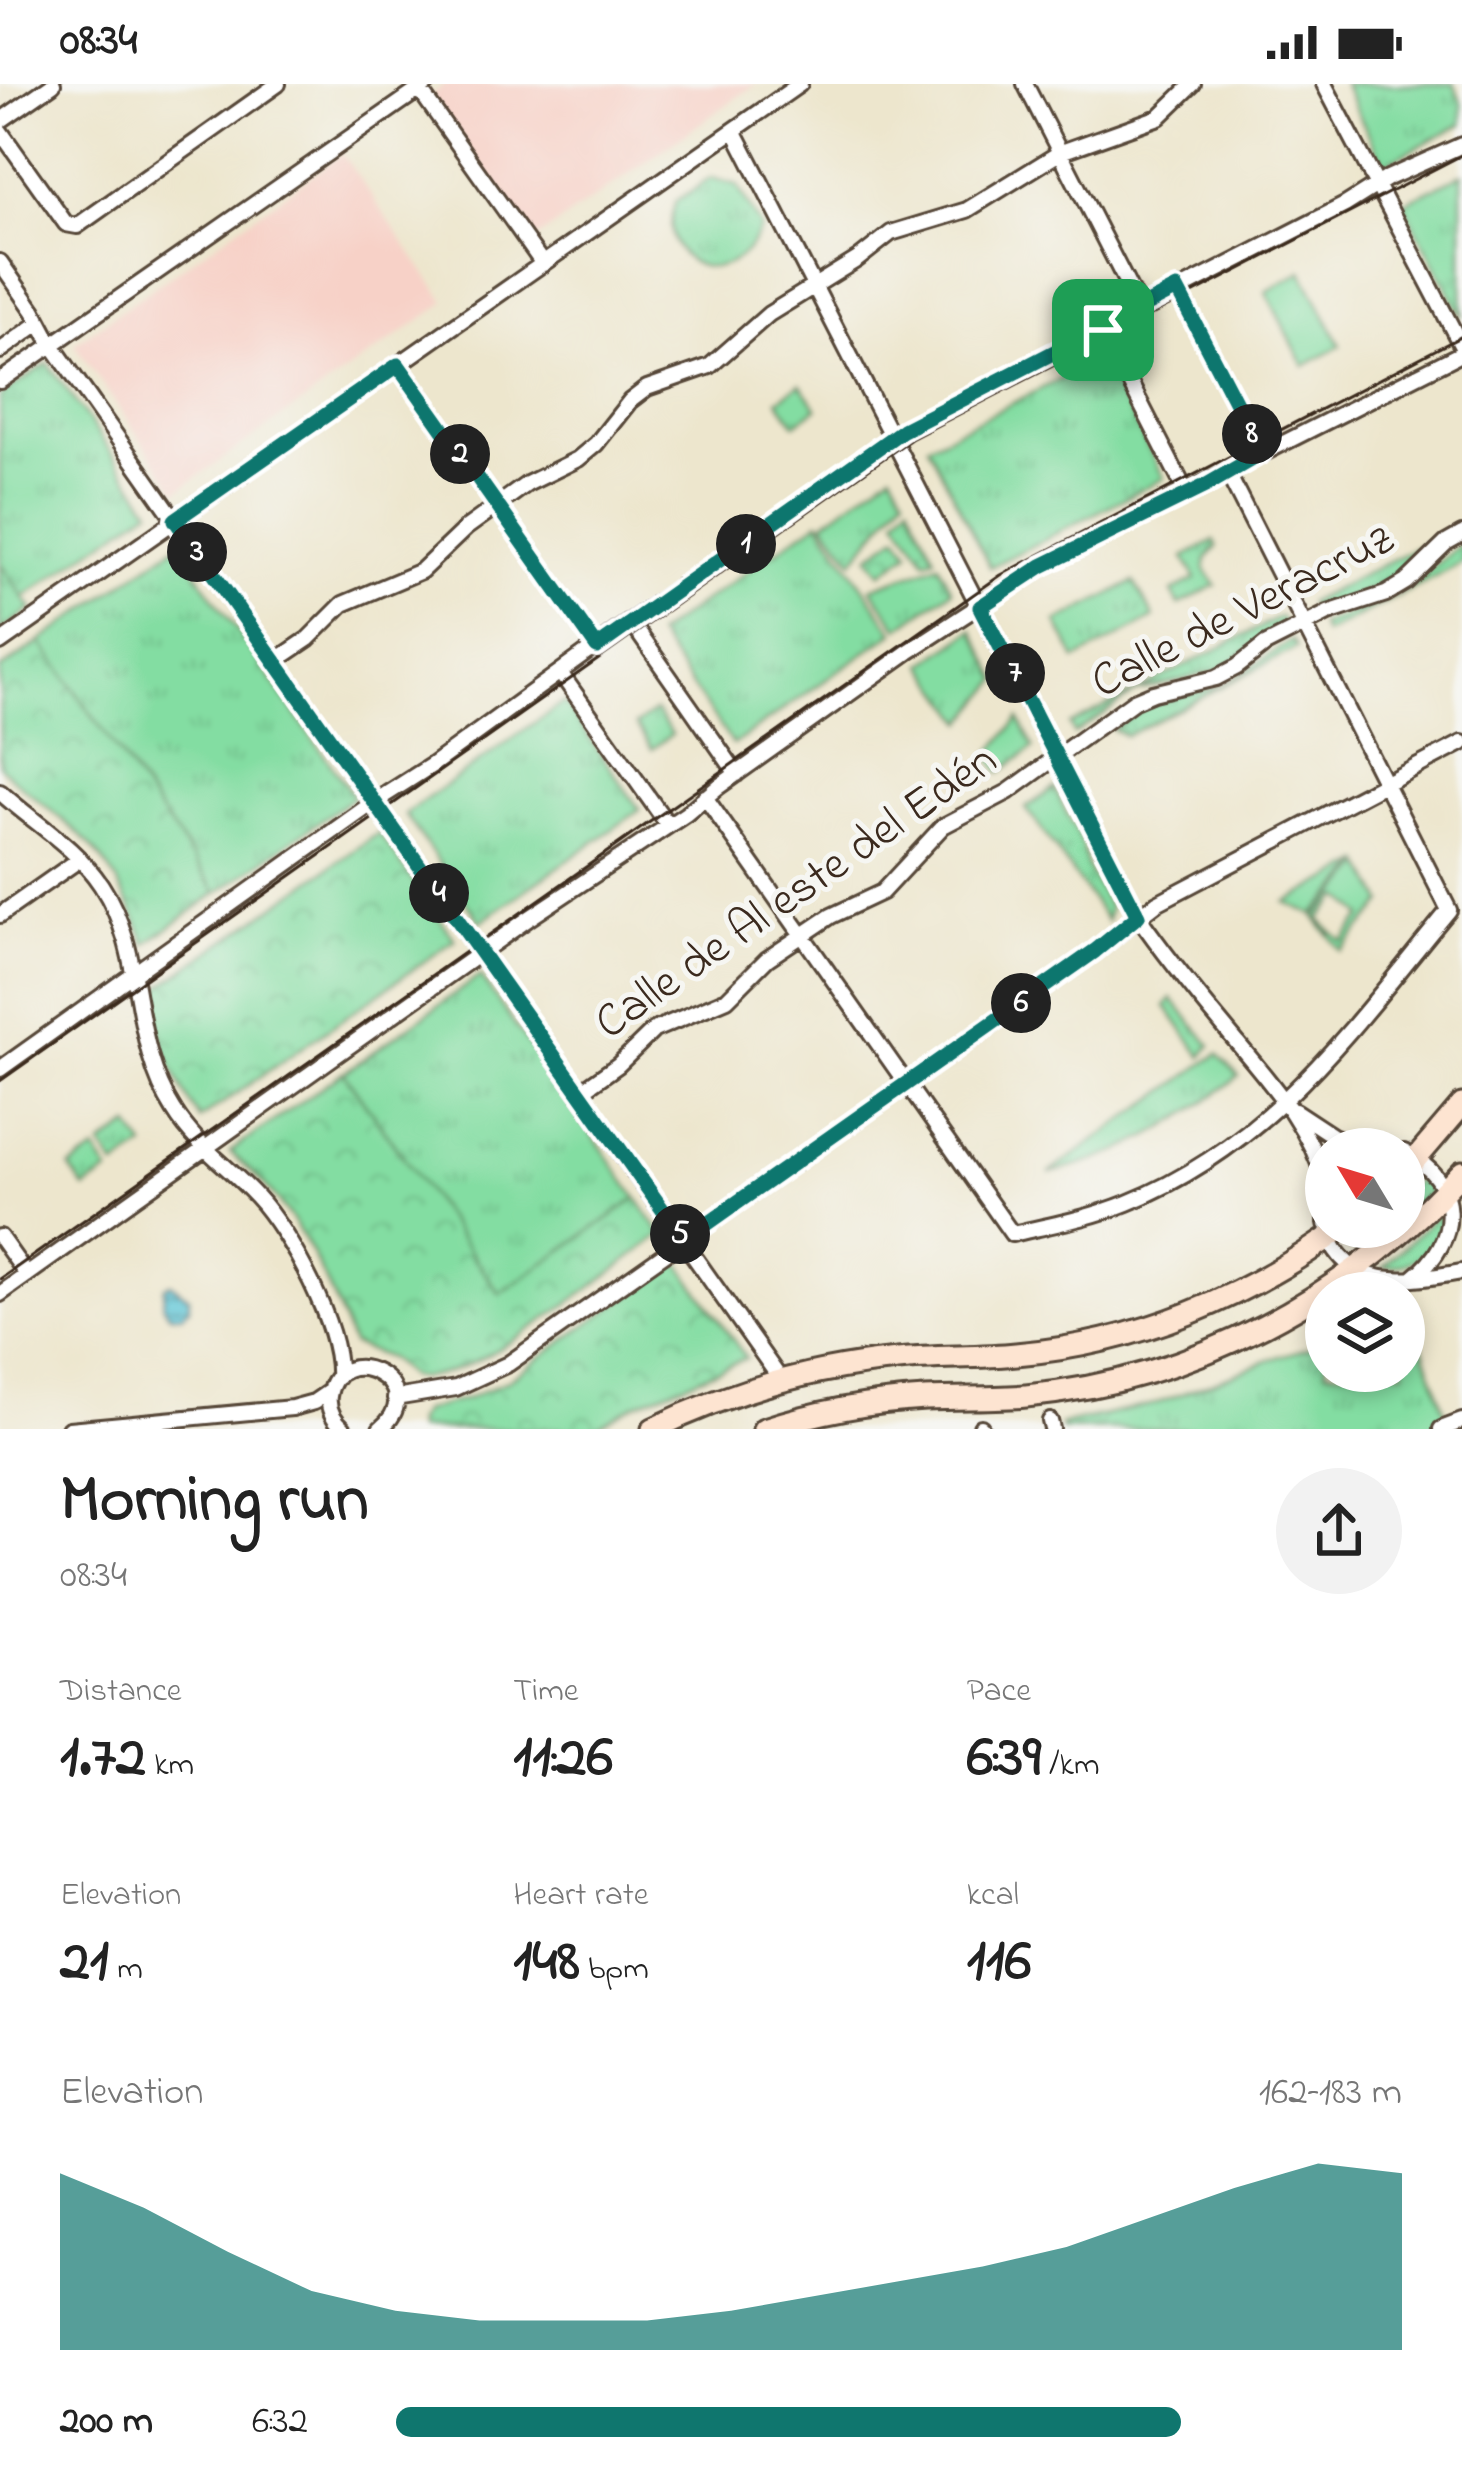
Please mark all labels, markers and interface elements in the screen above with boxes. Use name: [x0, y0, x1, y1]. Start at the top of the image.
text: 08:34: [60, 9, 137, 75]
pin: [1052, 279, 1154, 381]
icon: arrive: [1070, 297, 1136, 363]
pin: 8: [1222, 404, 1282, 464]
text: 8: [1246, 410, 1258, 458]
pin: 2: [430, 424, 490, 484]
text: 2: [452, 430, 468, 478]
street label: Calle de Veracruz: [1080, 505, 1407, 718]
pin: 1: [716, 514, 776, 574]
text: 1: [741, 520, 751, 568]
pin: 3: [167, 522, 227, 582]
text: 3: [190, 528, 204, 576]
pin: 7: [985, 643, 1045, 703]
text: 7: [1008, 649, 1022, 697]
street label: Calle de Al este del Edén: [581, 727, 1013, 1059]
pin: 4: [409, 863, 469, 923]
text: 4: [432, 869, 446, 917]
pin: 6: [991, 973, 1051, 1033]
text: 6: [1014, 979, 1028, 1027]
north arrow: [1305, 1128, 1425, 1248]
map controls: [1305, 1128, 1425, 1392]
pin: 5: [650, 1204, 710, 1264]
text: 5: [671, 1210, 689, 1258]
button: layers: [1305, 1272, 1425, 1392]
text: Morning run: [60, 1455, 369, 1551]
button: share: [1276, 1468, 1402, 1594]
text: 08:34: [60, 1548, 127, 1605]
text: Distance: [60, 1668, 182, 1716]
text: Time: [513, 1668, 579, 1716]
text: Pace: [967, 1668, 1031, 1716]
text: 1.72: [60, 1716, 146, 1803]
text: 11:26: [513, 1716, 613, 1803]
text: 6:39: [967, 1716, 1041, 1803]
text: km: [146, 1742, 194, 1790]
text: /km: [1041, 1742, 1100, 1790]
text: Elevation: [60, 1872, 181, 1920]
text: Heart rate: [513, 1872, 649, 1920]
text: kcal: [967, 1872, 1019, 1920]
text: 21: [60, 1920, 109, 2007]
text: 148: [513, 1920, 580, 2007]
text: 116: [967, 1920, 1031, 2007]
text: m: [109, 1946, 143, 1994]
text: bpm: [580, 1946, 649, 1994]
text: Elevation: [60, 2065, 203, 2122]
text: 162–183 m: [1259, 2065, 1402, 2122]
text: 200 m: [60, 2394, 153, 2451]
text: 6:32: [252, 2394, 308, 2451]

